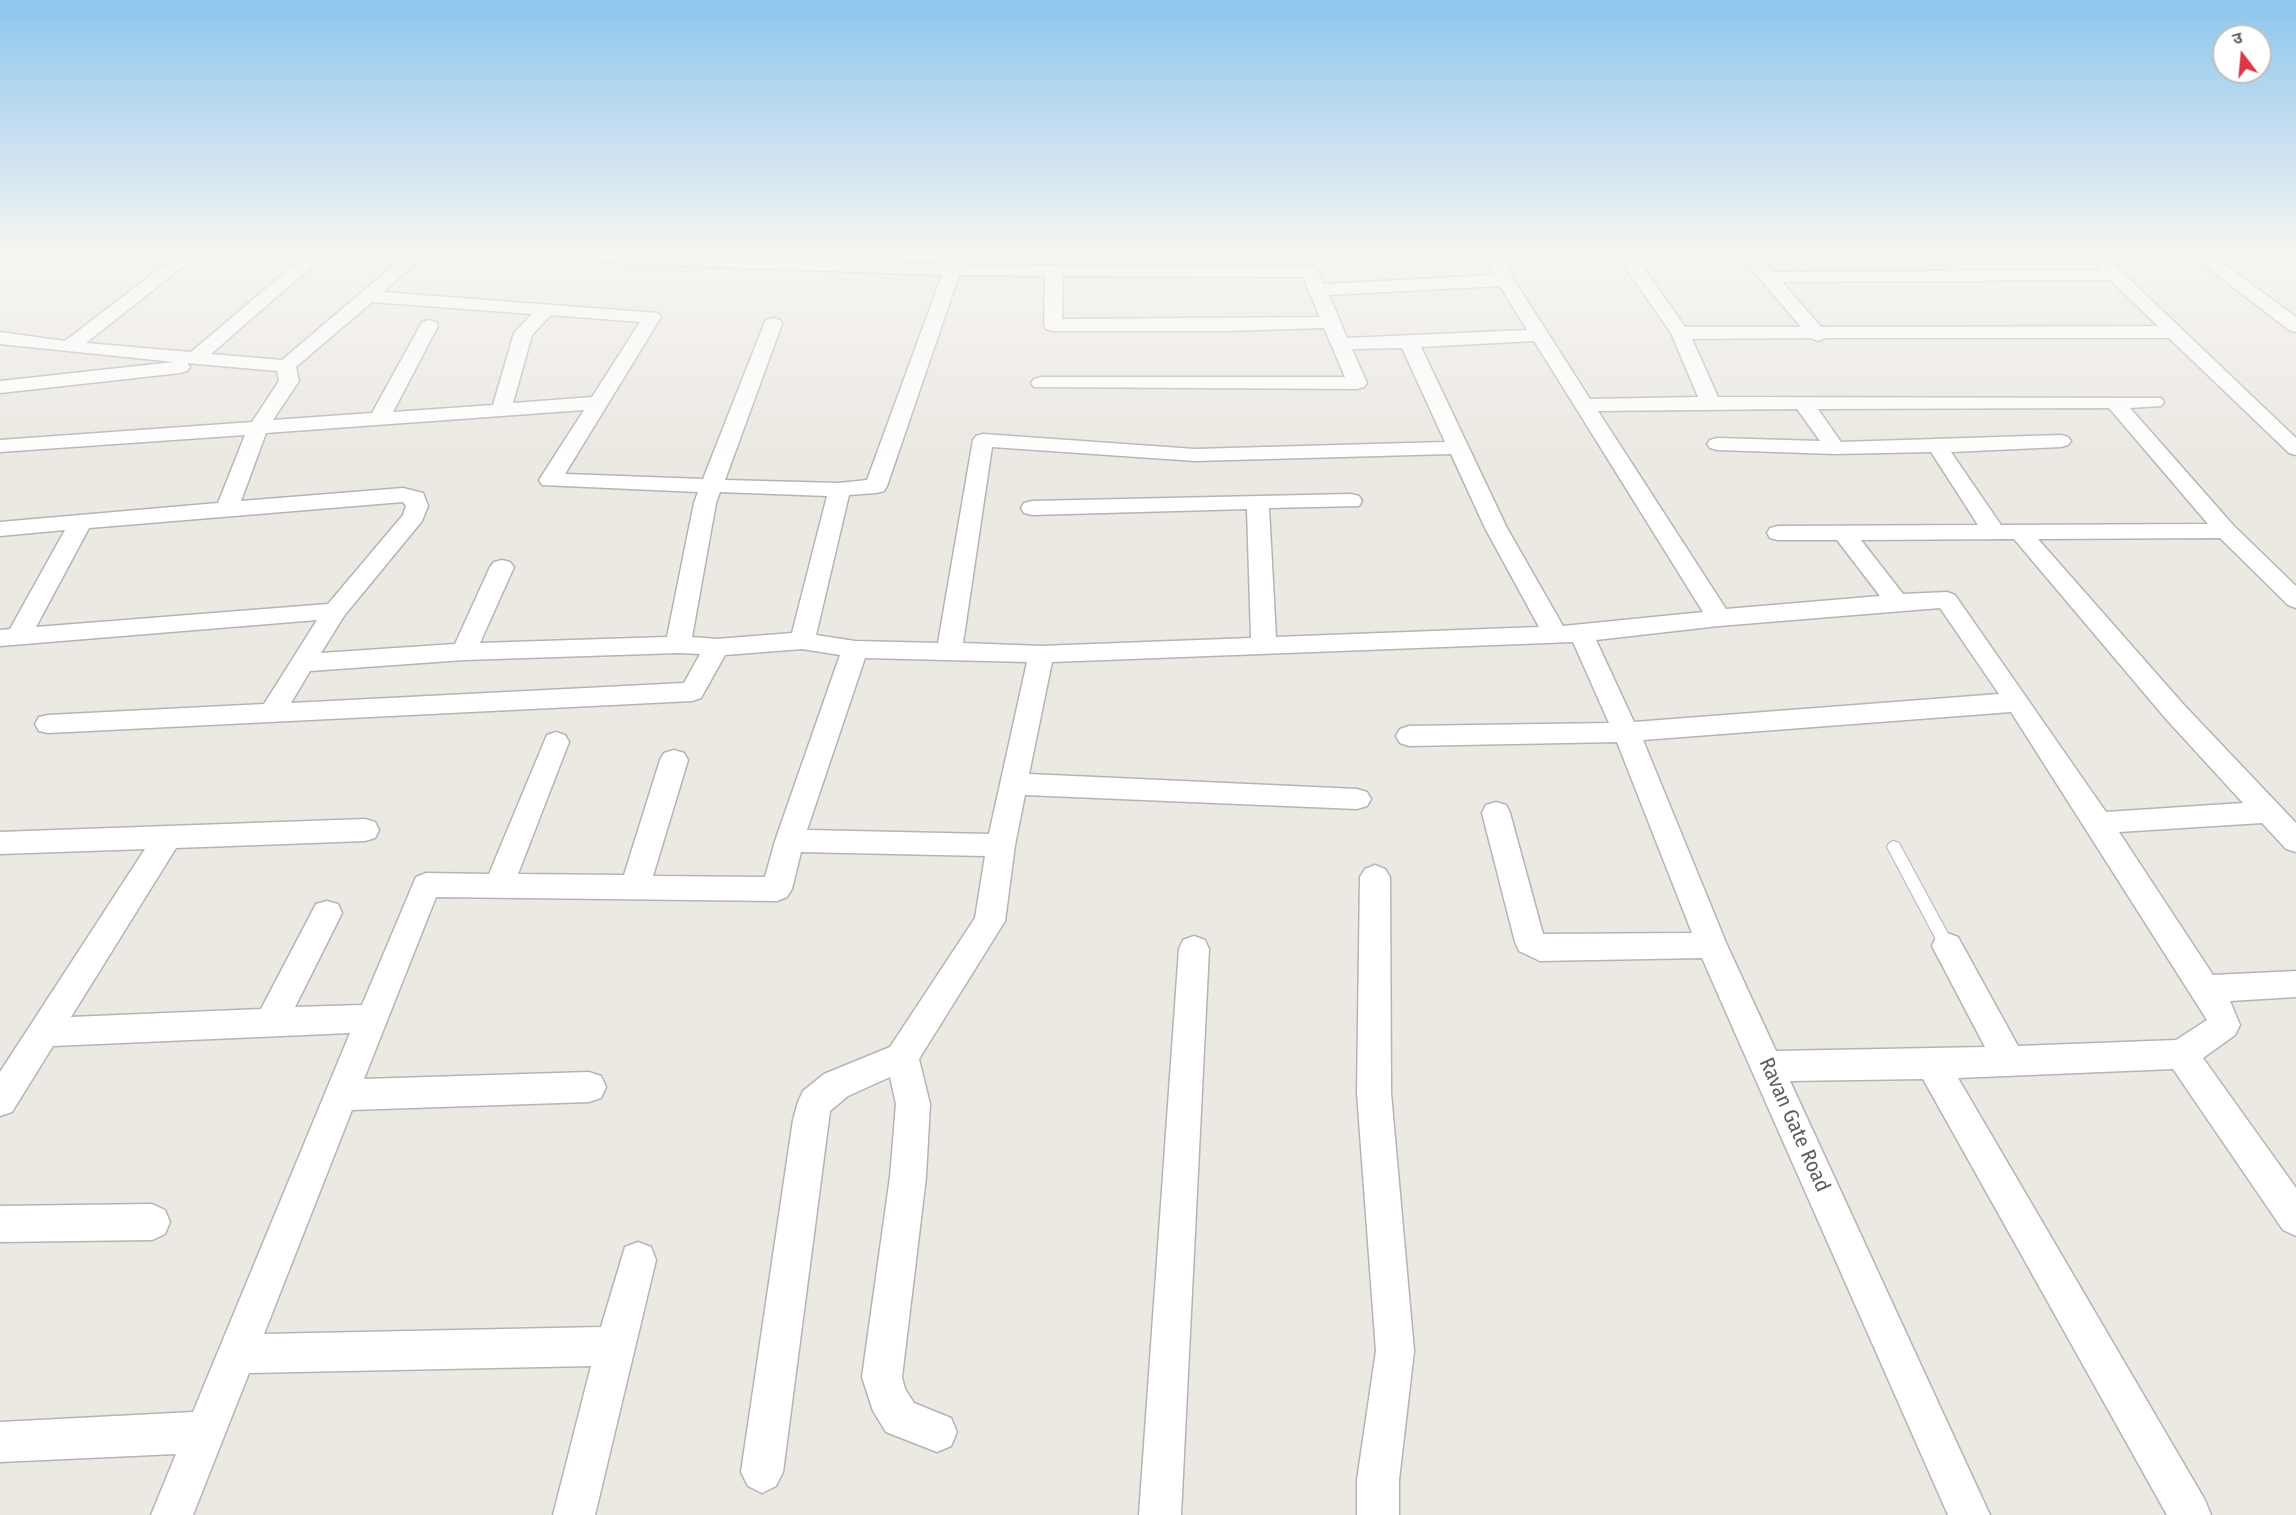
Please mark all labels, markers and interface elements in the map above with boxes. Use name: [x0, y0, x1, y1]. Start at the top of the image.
north arrow: [2212, 24, 2272, 84]
text: उ: [2230, 28, 2245, 49]
street label: Ravan Gate Road: [1753, 1054, 1835, 1196]

